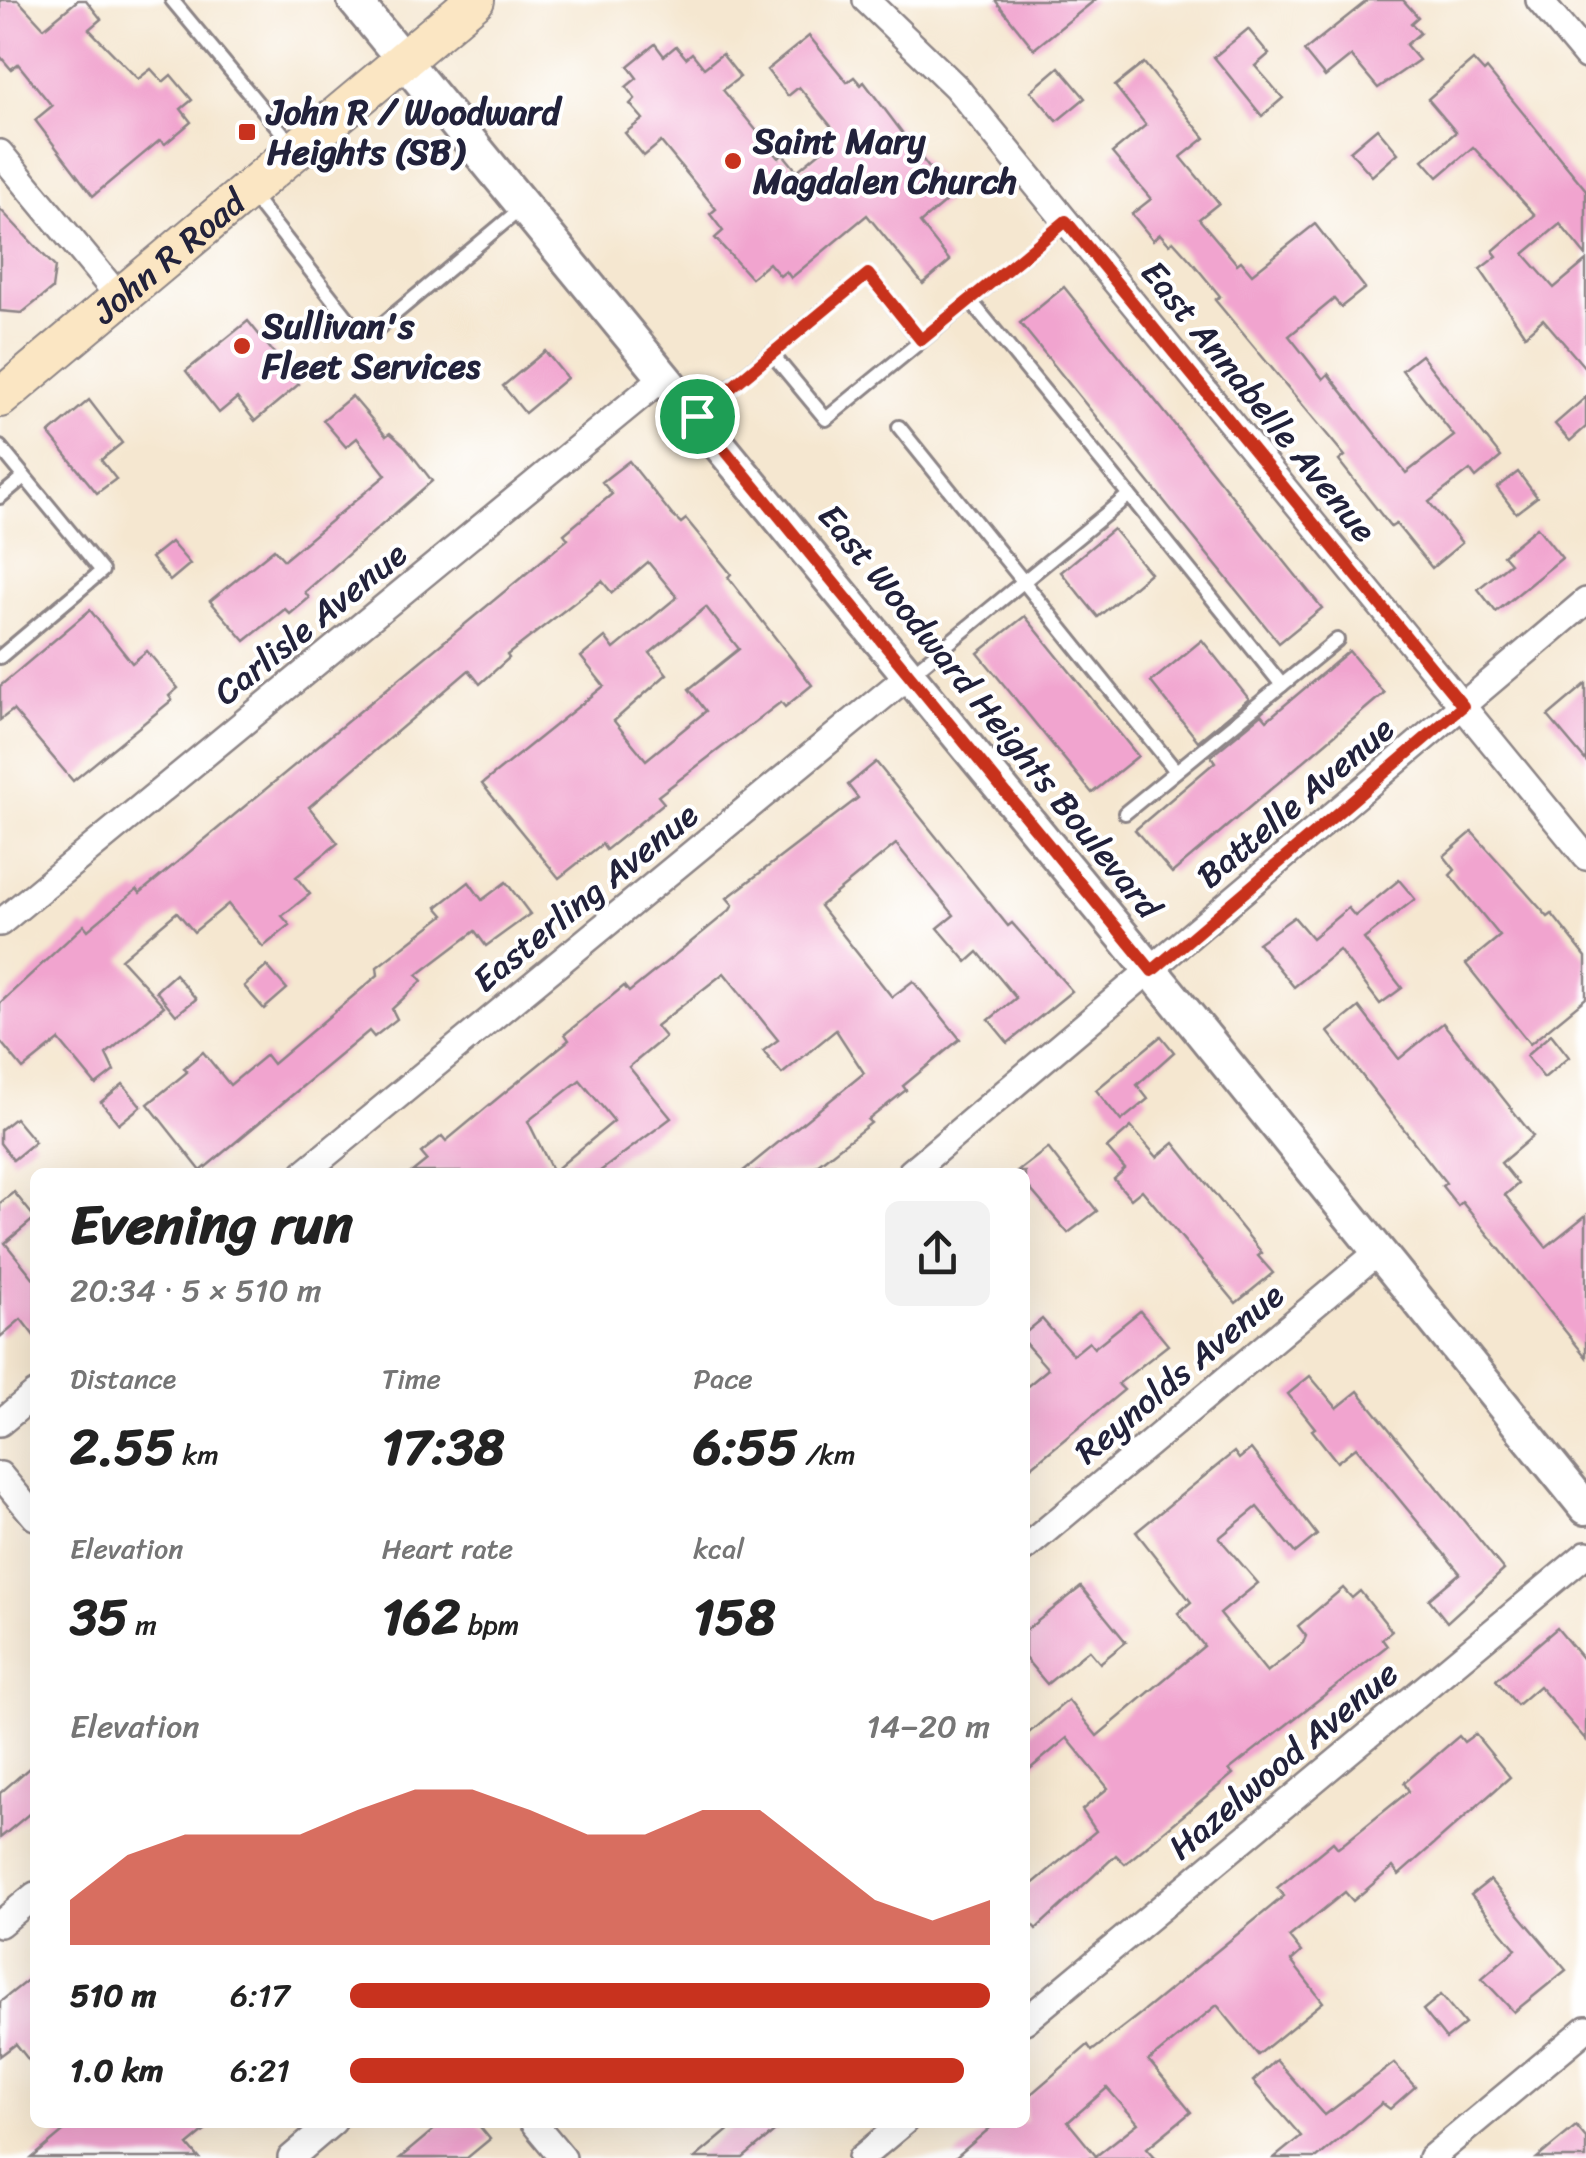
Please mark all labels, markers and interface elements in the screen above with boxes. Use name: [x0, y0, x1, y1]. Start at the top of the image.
place label: John R / Woodward Heights (SB): [265, 81, 563, 183]
place label: Saint Mary Magdalen Church: [752, 110, 1017, 212]
marker: John R / Woodward Heights (SB): [236, 121, 258, 143]
marker: Saint Mary Magdalen Church: [722, 150, 744, 172]
street label: John R Road: [77, 172, 262, 341]
street label: East Annabelle Avenue: [1125, 245, 1393, 557]
place label: Sullivan's Fleet Services: [261, 295, 481, 397]
marker: Sullivan's Fleet Services: [231, 335, 253, 357]
pin: [655, 374, 740, 459]
icon: arrive: [670, 389, 725, 444]
street label: East Woodward Heights Boulevard: [802, 489, 1180, 935]
street label: Carlisle Avenue: [199, 525, 421, 721]
street label: Battelle Avenue: [1182, 700, 1409, 904]
street label: Easterling Avenue: [458, 785, 713, 1008]
text: Evening run: [70, 1176, 353, 1273]
button: share: [885, 1201, 990, 1306]
text: 20:34 · 5 × 510 m: [70, 1262, 322, 1319]
street label: Reynolds Avenue: [1060, 1266, 1298, 1480]
text: Distance: [70, 1354, 176, 1403]
text: Time: [382, 1354, 441, 1403]
text: Pace: [693, 1354, 753, 1403]
text: 2.55: [70, 1403, 175, 1492]
text: 17:38: [382, 1403, 504, 1492]
text: 6:55: [693, 1403, 798, 1492]
text: km: [175, 1430, 219, 1479]
text: /km: [798, 1430, 855, 1479]
text: Elevation: [70, 1524, 183, 1573]
text: Heart rate: [382, 1524, 513, 1573]
text: kcal: [693, 1524, 744, 1573]
text: 35: [70, 1573, 128, 1662]
text: 162: [382, 1573, 460, 1662]
text: 158: [693, 1573, 775, 1662]
text: m: [128, 1600, 157, 1649]
text: bpm: [460, 1600, 519, 1649]
street label: Hazelwood Avenue: [1153, 1644, 1413, 1876]
text: Elevation: [70, 1698, 200, 1755]
text: 14–20 m: [867, 1698, 990, 1755]
text: 510 m: [70, 1967, 156, 2024]
text: 6:17: [230, 1967, 290, 2024]
text: 1.0 km: [70, 2042, 164, 2099]
text: 6:21: [230, 2042, 290, 2099]

